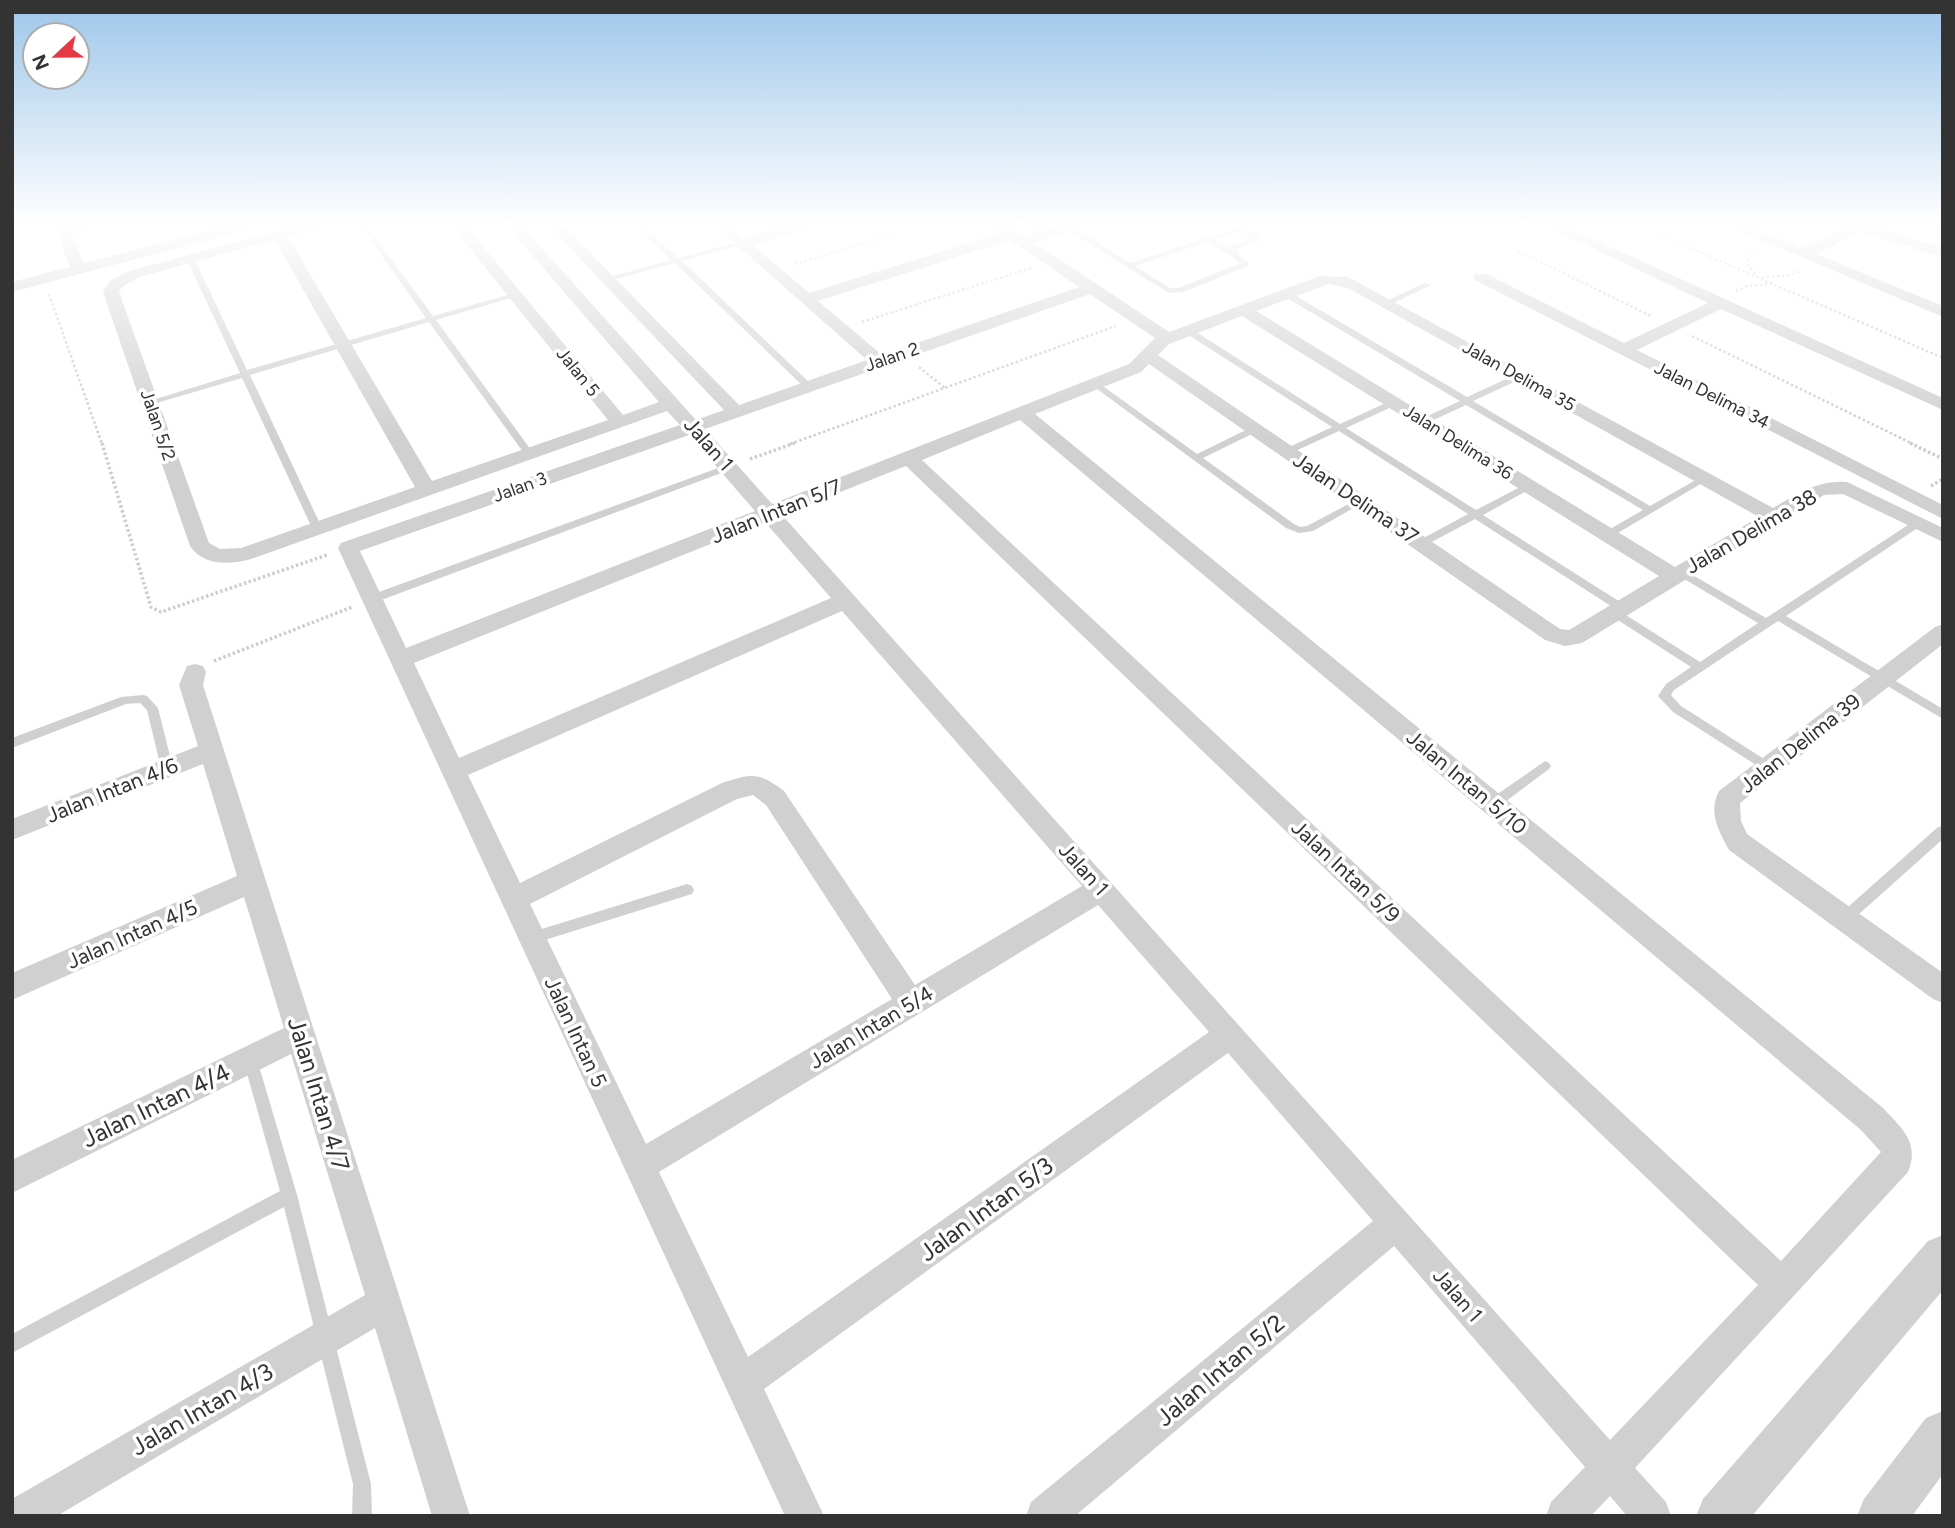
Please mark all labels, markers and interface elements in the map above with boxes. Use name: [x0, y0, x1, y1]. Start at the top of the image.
north arrow: [21, 21, 91, 91]
text: N: [27, 51, 54, 73]
street label: Jalan Delima 35: [1459, 336, 1579, 416]
street label: Jalan 2: [862, 337, 922, 377]
street label: Jalan 5: [552, 343, 604, 401]
street label: Jalan Delima 34: [1651, 357, 1773, 433]
street label: Jalan 5/2: [136, 387, 180, 463]
street label: Jalan Delima 36: [1399, 399, 1517, 485]
street label: Jalan 1: [679, 412, 739, 476]
street label: Jalan Delima 37: [1289, 447, 1423, 549]
street label: Jalan 3: [490, 467, 550, 507]
street label: Jalan Intan 5/7: [707, 474, 845, 548]
street label: Jalan Delima 38: [1681, 483, 1821, 579]
street label: Jalan Delima 39: [1735, 688, 1865, 798]
street label: Jalan Intan 5/10: [1402, 725, 1532, 839]
street label: Jalan Intan 4/6: [43, 752, 182, 828]
street label: Jalan Intan 5/9: [1287, 815, 1405, 927]
street label: Jalan 1: [1054, 837, 1114, 901]
street label: Jalan Intan 4/5: [63, 894, 201, 974]
street label: Jalan Intan 5: [540, 973, 612, 1091]
street label: Jalan Intan 5/4: [805, 980, 937, 1074]
street label: Jalan Intan 4/7: [282, 1014, 356, 1174]
street label: Jalan Intan 4/4: [77, 1057, 235, 1153]
street label: Jalan Intan 5/3: [914, 1151, 1058, 1267]
street label: Jalan 1: [1428, 1263, 1488, 1327]
street label: Jalan Intan 5/2: [1150, 1308, 1290, 1432]
street label: Jalan Intan 4/3: [126, 1357, 278, 1461]

